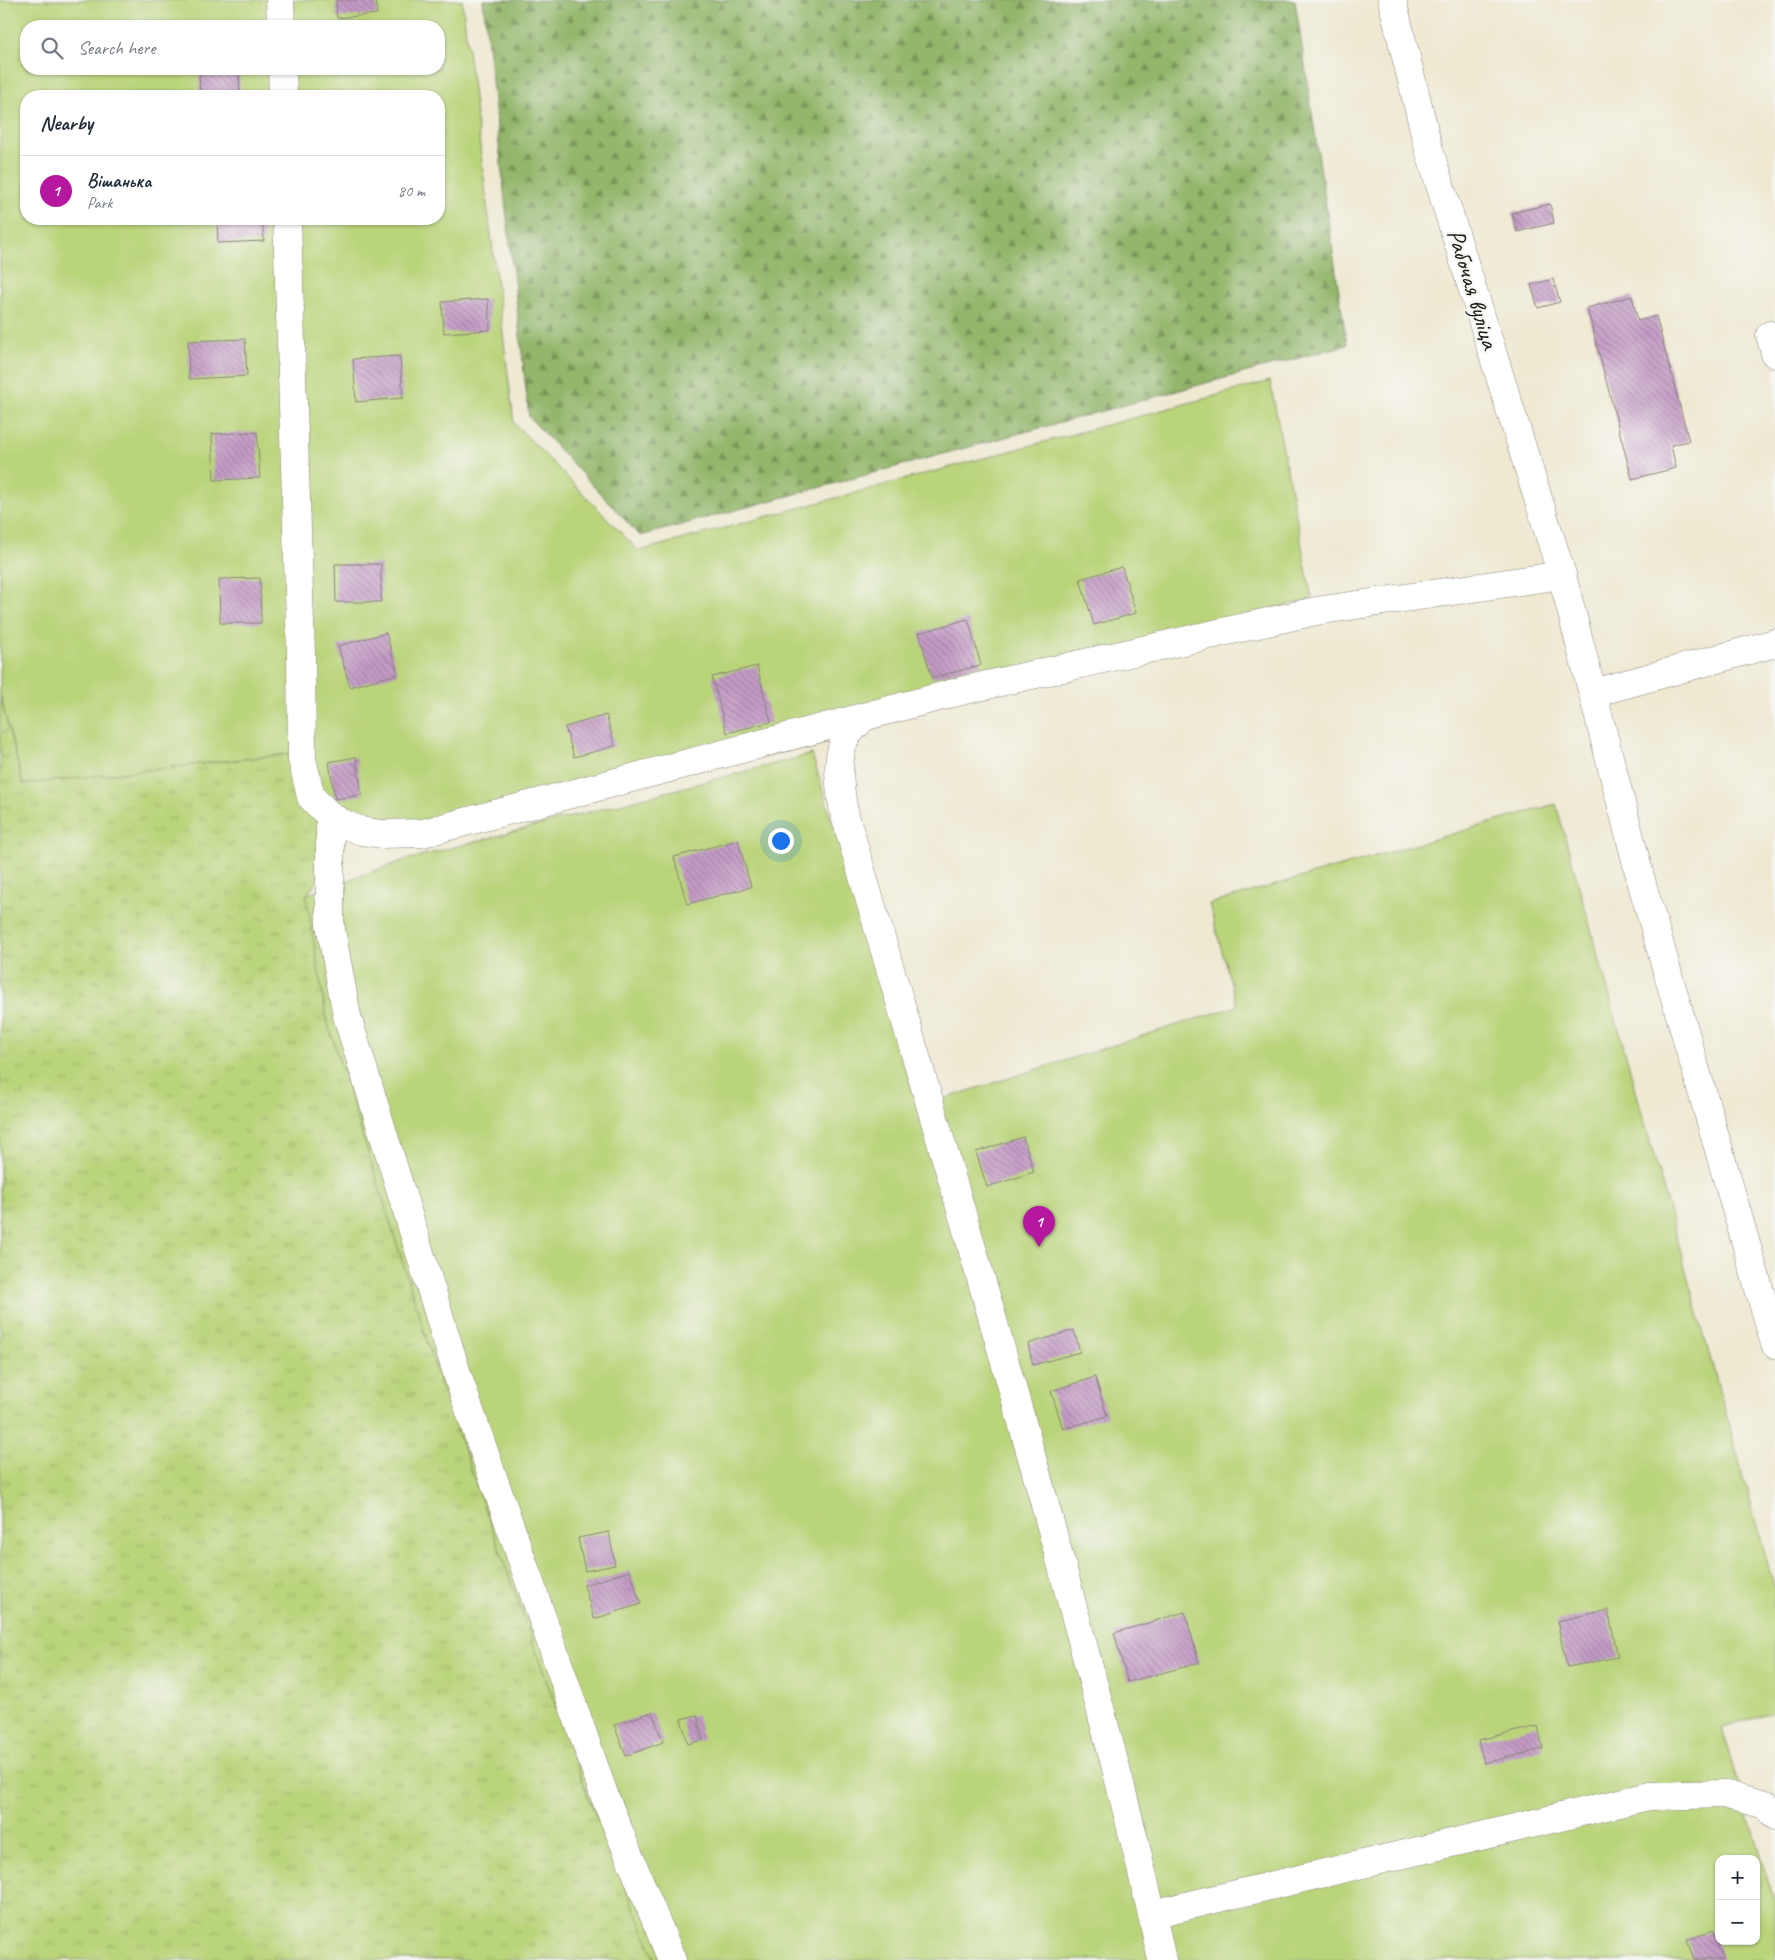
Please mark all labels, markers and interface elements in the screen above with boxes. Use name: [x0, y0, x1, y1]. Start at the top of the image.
search box: [20, 20, 445, 75]
icon: search: [38, 34, 66, 62]
text: Search here: [78, 36, 155, 60]
text: Nearby: [40, 110, 93, 136]
text: Вішанька: [87, 169, 151, 193]
text: 1: [52, 181, 60, 201]
text: 80 m: [398, 181, 425, 201]
text: Park: [87, 193, 112, 213]
street label: Рабочая вуліца: [1440, 225, 1507, 355]
your location: [768, 828, 794, 854]
pin: 1: [1023, 1206, 1055, 1247]
map controls: [1715, 1855, 1760, 1945]
button: +: [1715, 1855, 1760, 1900]
button: −: [1715, 1900, 1760, 1945]

